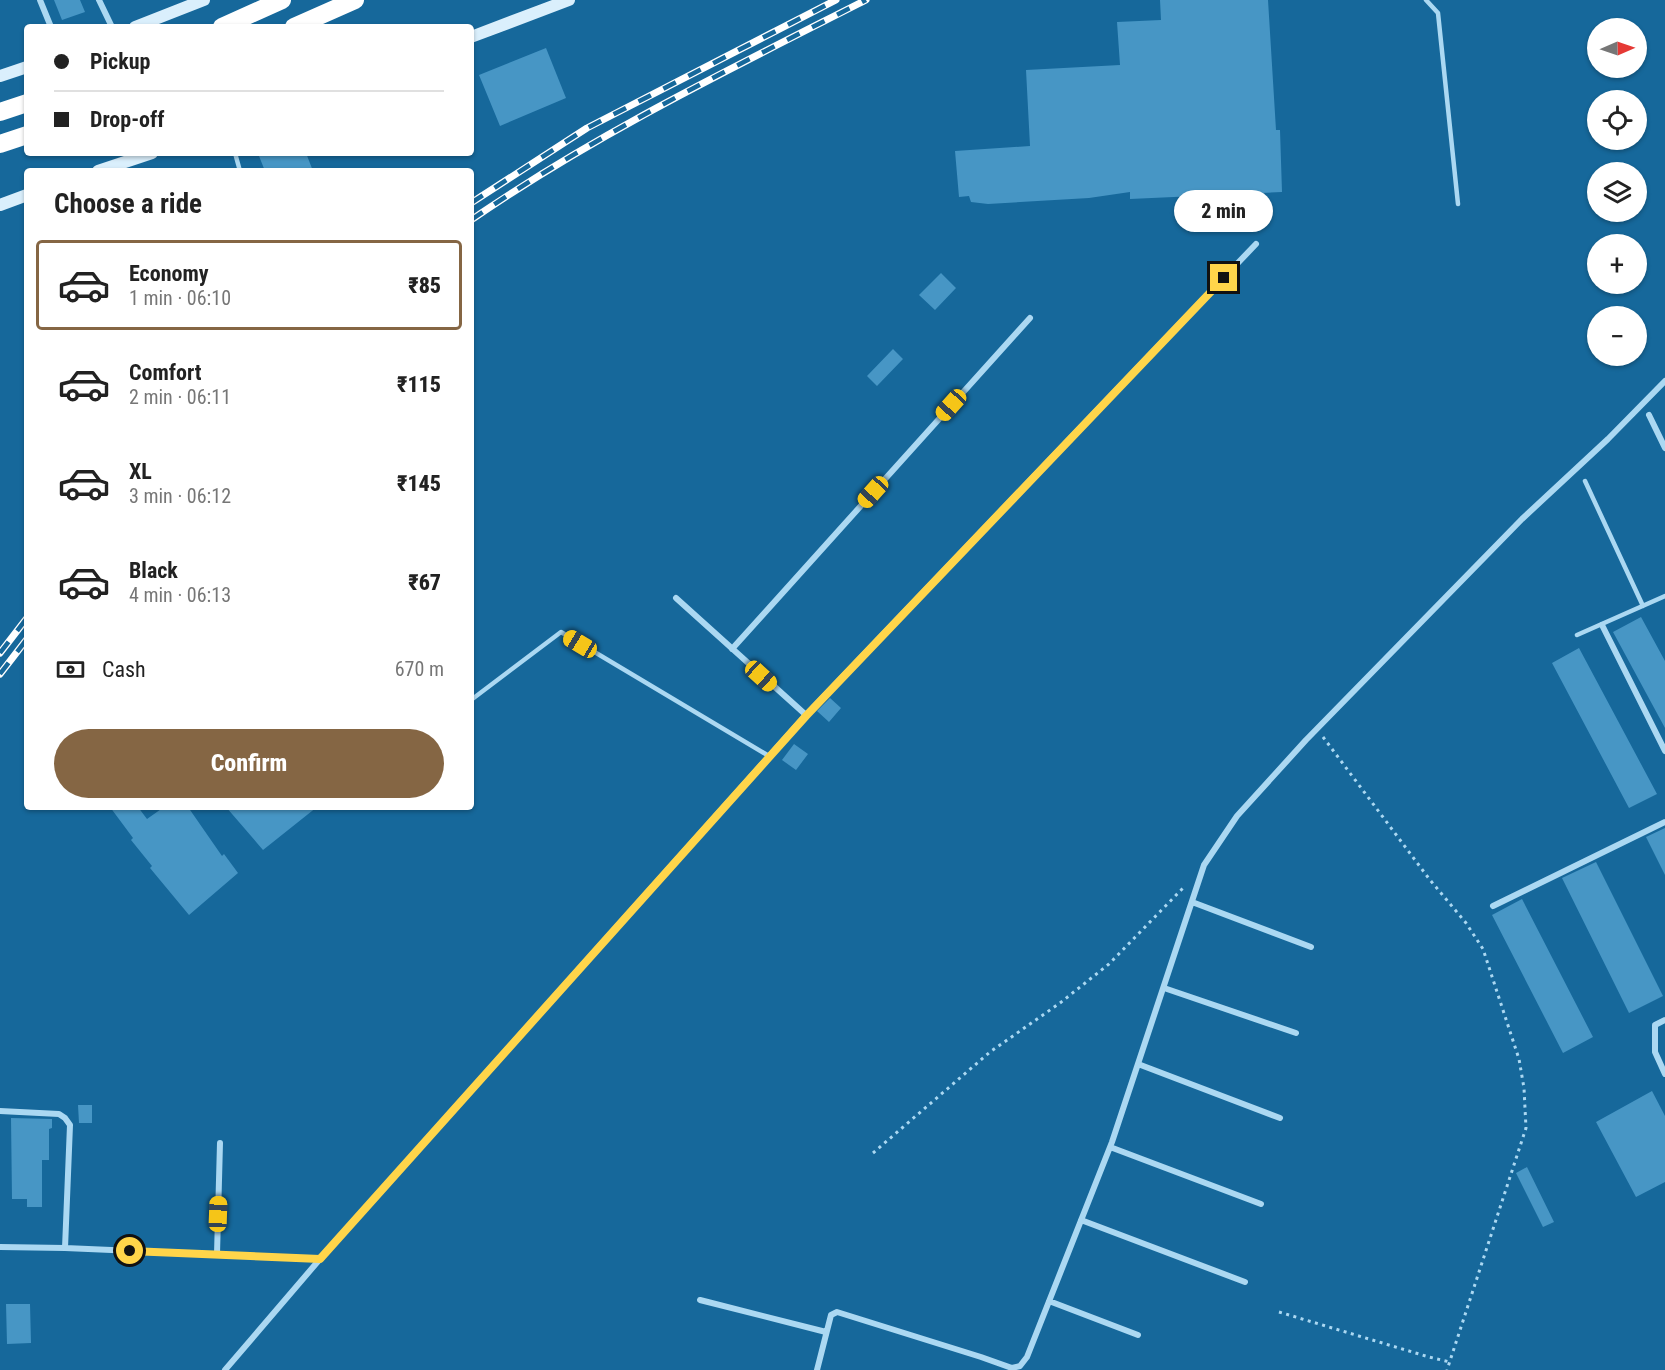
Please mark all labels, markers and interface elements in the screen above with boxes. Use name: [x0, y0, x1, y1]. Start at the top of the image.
north arrow: [1587, 18, 1647, 78]
map controls: [1587, 18, 1647, 366]
text: Pickup: [90, 49, 150, 74]
button: locate: [1587, 90, 1647, 150]
text: Drop-off: [90, 107, 164, 132]
button: layers: [1587, 162, 1647, 222]
text: Choose a ride: [54, 188, 202, 220]
callout: 2 min: [1174, 191, 1274, 233]
text: 2 min: [1201, 199, 1246, 223]
button: +: [1587, 234, 1647, 294]
icon: car: [57, 258, 111, 312]
text: Economy: [129, 261, 209, 286]
route end: [1210, 264, 1237, 291]
text: ₹85: [408, 273, 441, 298]
text: 1 min · 06:10: [129, 286, 231, 310]
button: −: [1587, 306, 1647, 366]
icon: car: [57, 357, 111, 411]
text: Comfort: [129, 360, 202, 385]
text: ₹115: [397, 372, 441, 397]
text: 2 min · 06:11: [129, 385, 231, 409]
car: [932, 386, 970, 424]
icon: car: [57, 456, 111, 510]
text: XL: [129, 459, 152, 484]
text: ₹145: [397, 471, 441, 496]
car: [854, 473, 892, 511]
text: 3 min · 06:12: [129, 484, 231, 508]
icon: car: [57, 555, 111, 609]
text: Black: [129, 558, 178, 583]
text: ₹67: [408, 570, 441, 595]
text: 4 min · 06:13: [129, 583, 231, 607]
car: [560, 627, 600, 661]
icon: cash: [54, 653, 87, 686]
text: Cash: [102, 657, 146, 682]
text: 670 m: [395, 657, 444, 681]
car: [742, 657, 780, 695]
button: Confirm: [54, 729, 444, 798]
car: [208, 1196, 228, 1232]
route start: [116, 1237, 143, 1264]

